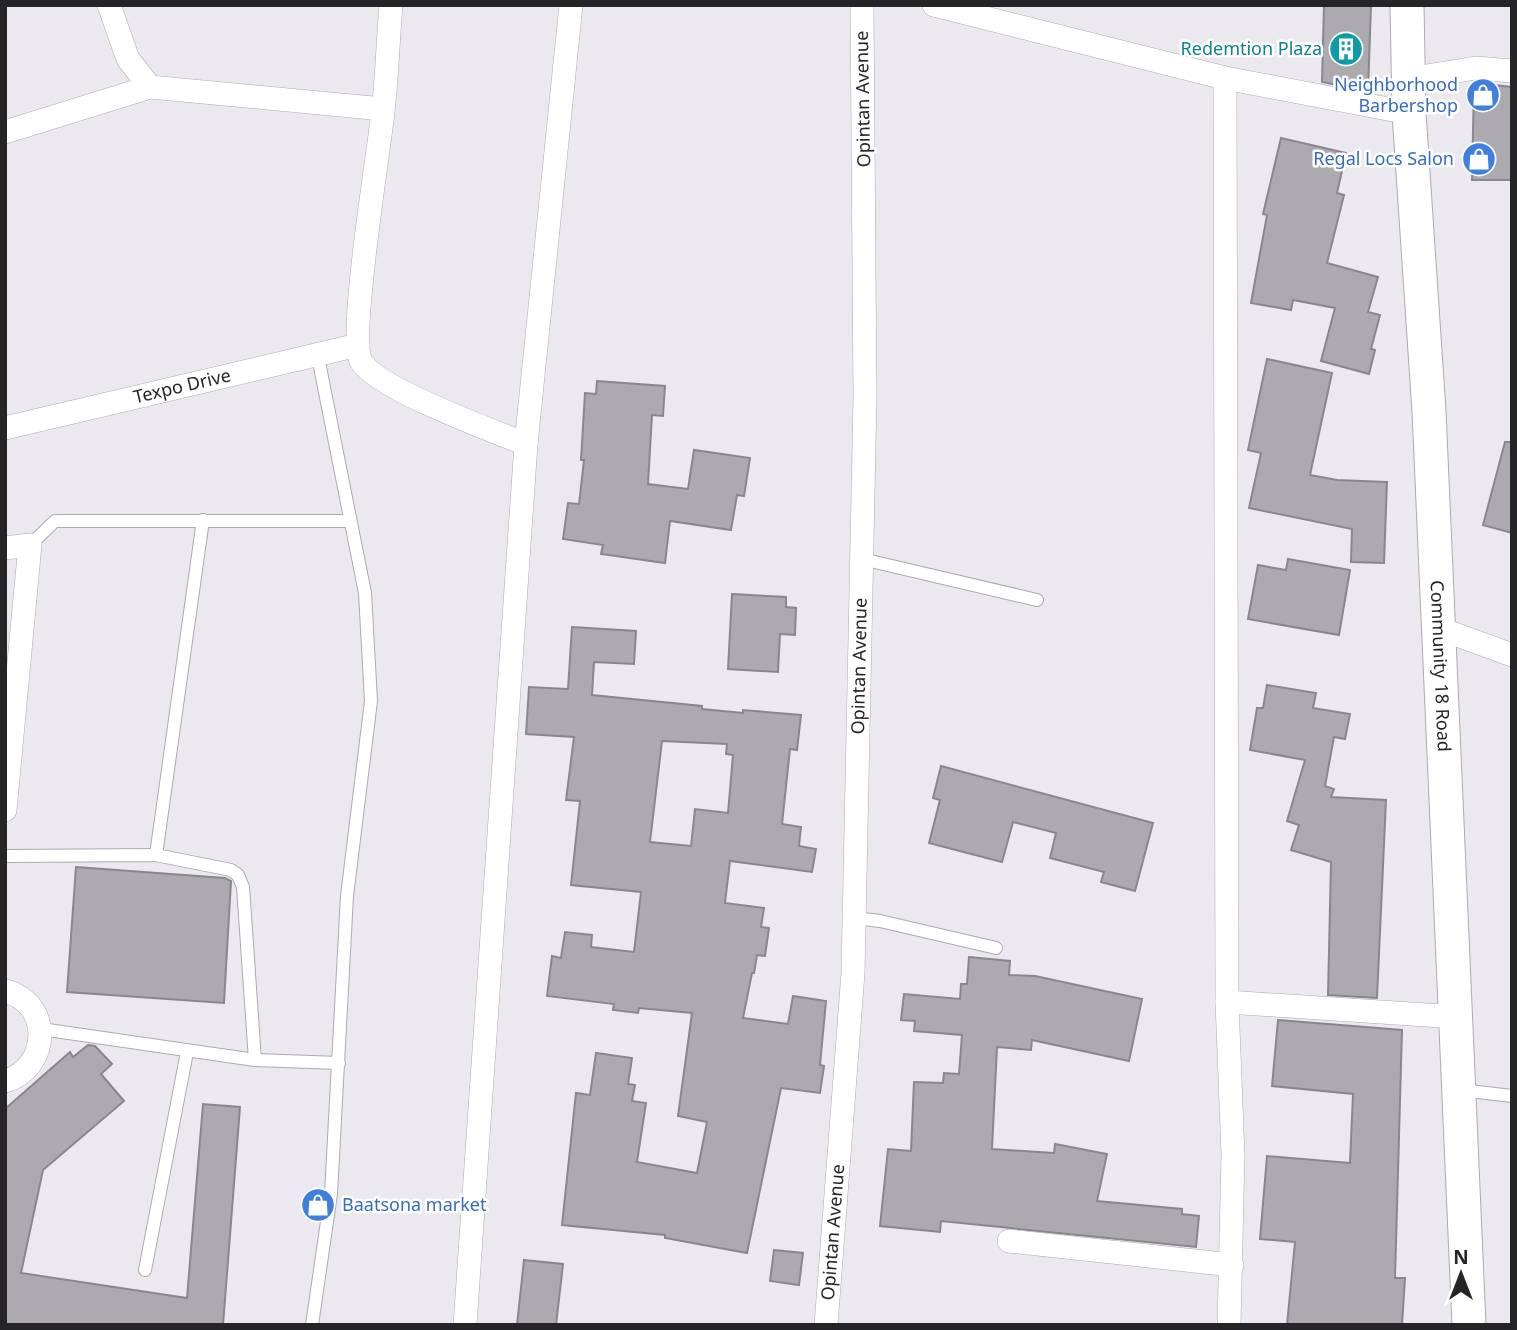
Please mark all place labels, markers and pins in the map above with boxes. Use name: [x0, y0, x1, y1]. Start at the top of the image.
building icon: Redemtion Plaza: [1327, 30, 1365, 68]
place label: Redemtion Plaza: [1181, 36, 1322, 60]
place label: Neighborhood Barbershop: [1334, 72, 1458, 117]
shop icon: Neighborhood Barbershop: [1464, 76, 1502, 114]
shop icon: Regal Locs Salon: [1460, 140, 1498, 178]
place label: Regal Locs Salon: [1313, 146, 1454, 170]
shop icon: Baatsona market: [299, 1186, 337, 1224]
place label: Baatsona market: [342, 1192, 487, 1216]

